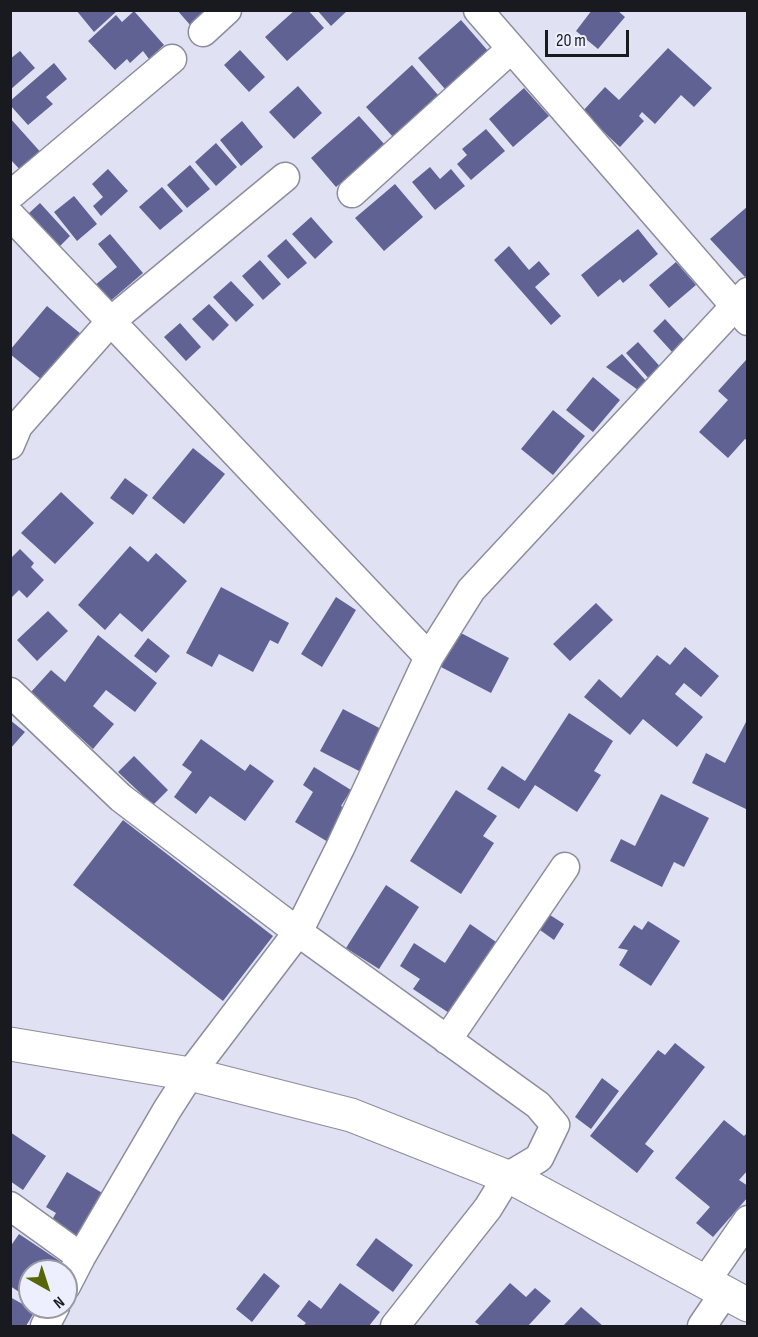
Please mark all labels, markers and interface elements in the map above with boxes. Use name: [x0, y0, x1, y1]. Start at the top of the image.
scale bar: [548, 18, 632, 56]
text: 20 m: [556, 30, 586, 51]
north arrow: [18, 1259, 78, 1319]
text: N: [49, 1292, 68, 1312]

